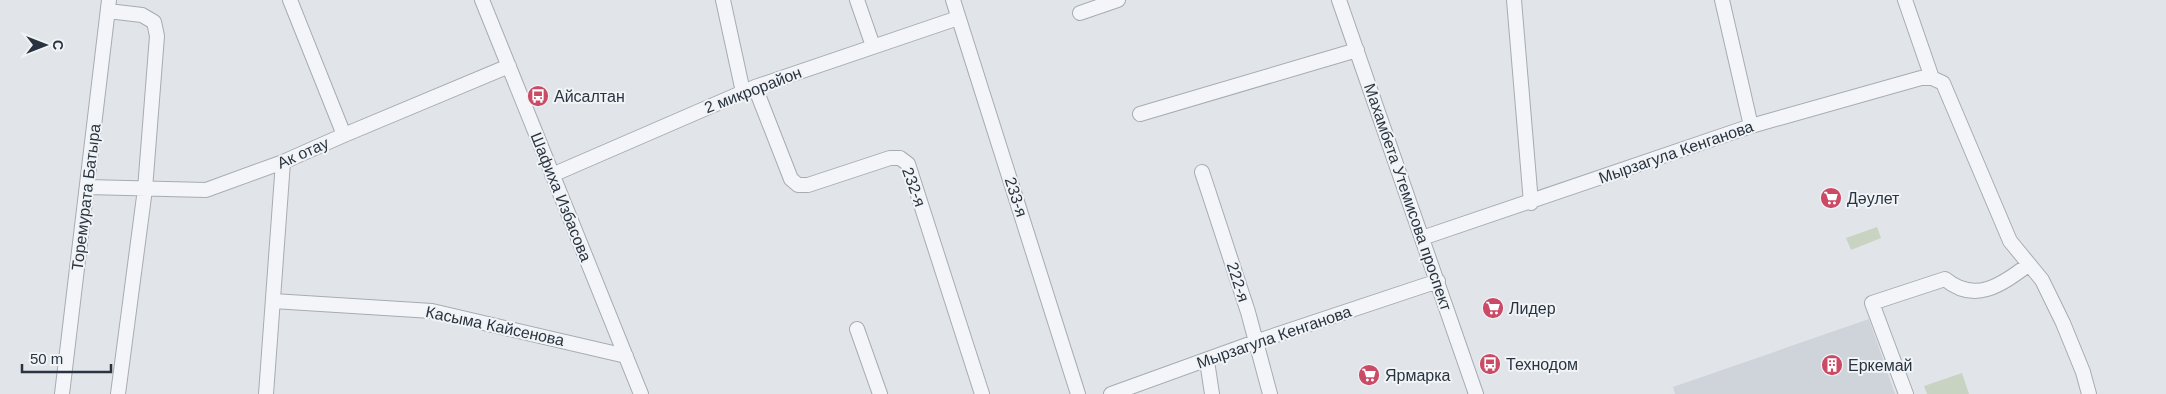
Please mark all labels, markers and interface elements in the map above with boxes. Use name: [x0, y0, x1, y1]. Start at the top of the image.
north arrow: [20, 20, 70, 70]
text: С: [50, 40, 66, 50]
street label: 2 микрорайон: [702, 64, 804, 116]
street label: Махамбета Утемисова проспект: [1361, 81, 1455, 313]
bus stop icon: Айсалтан: [526, 84, 550, 108]
place label: Айсалтан: [554, 88, 625, 105]
street label: Мырзагула Кенганова: [1596, 118, 1756, 186]
street label: Торемурата Батыра: [69, 123, 103, 271]
street label: Шафиха Избасова: [527, 130, 595, 264]
street label: Ак отау: [275, 134, 331, 172]
street label: 232-я: [899, 165, 929, 209]
street label: 233-я: [1002, 175, 1030, 219]
supermarket icon: Дәулет: [1819, 186, 1843, 210]
place label: Дәулет: [1847, 190, 1900, 207]
street label: 222-я: [1224, 260, 1252, 304]
supermarket icon: Лидер: [1481, 296, 1505, 320]
place label: Лидер: [1509, 300, 1556, 317]
street label: Касыма Кайсенова: [424, 303, 566, 349]
street label: Мырзагула Кенганова: [1194, 303, 1354, 371]
scale bar: [22, 342, 111, 374]
text: 50 m: [30, 350, 63, 367]
bus stop icon: Технодом: [1478, 352, 1502, 376]
building icon: Еркемай: [1820, 353, 1844, 377]
place label: Технодом: [1506, 356, 1578, 373]
place label: Еркемай: [1848, 357, 1912, 374]
supermarket icon: Ярмарка: [1357, 363, 1381, 387]
place label: Ярмарка: [1385, 367, 1451, 384]

